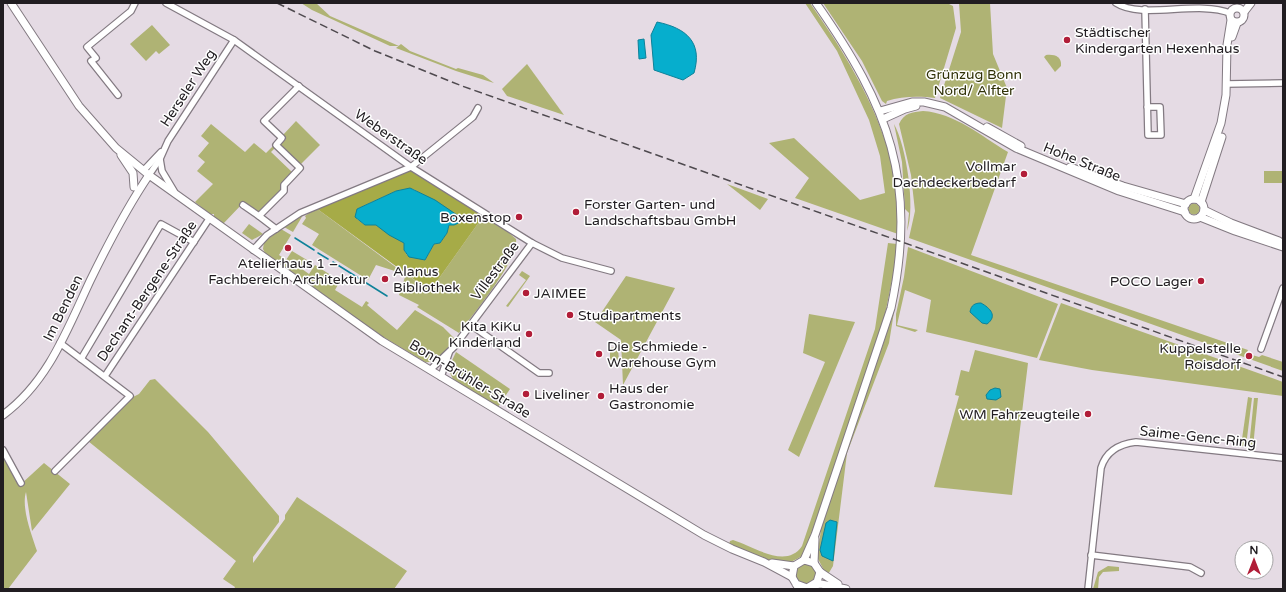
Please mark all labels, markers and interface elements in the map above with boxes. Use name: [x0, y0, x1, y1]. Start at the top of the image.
place label: Städtischer Kindergarten Hexenhaus: [1075, 24, 1240, 57]
marker: Städtischer Kindergarten Hexenhaus: [1062, 35, 1072, 45]
street label: Herseler Weg: [157, 46, 219, 130]
park label: Grünzug Bonn Nord/ Alfter: [926, 66, 1022, 99]
street label: Weberstraße: [351, 106, 431, 168]
street label: Hohe Straße: [1041, 139, 1123, 185]
place label: Vollmar Dachdeckerbedarf: [893, 158, 1017, 191]
marker: Vollmar Dachdeckerbedarf: [1019, 169, 1029, 179]
place label: Forster Garten- und Landschaftsbau GmbH: [584, 196, 736, 229]
marker: Forster Garten- und Landschaftsbau GmbH: [571, 207, 581, 217]
place label: Boxenstop: [440, 209, 511, 226]
marker: Boxenstop: [514, 212, 524, 222]
street label: Dechant-Bergene-Straße: [94, 217, 201, 365]
street label: Villestraße: [467, 238, 523, 304]
marker: Atelierhaus 1 – Fachbereich Architektur: [283, 243, 293, 253]
place label: Atelierhaus 1 – Fachbereich Architektur: [208, 255, 368, 288]
place label: Alanus Bibliothek: [393, 263, 460, 296]
street label: Im Benden: [40, 272, 86, 344]
place label: POCO Lager: [1110, 273, 1194, 290]
marker: Alanus Bibliothek: [380, 274, 390, 284]
marker: POCO Lager: [1196, 276, 1206, 286]
place label: JAIMEE: [534, 285, 586, 302]
marker: JAIMEE: [521, 288, 531, 298]
place label: Studipartments: [578, 307, 681, 324]
marker: Studipartments: [565, 310, 575, 320]
place label: Kita KiKu Kinderland: [449, 318, 521, 351]
marker: Kita KiKu Kinderland: [524, 329, 534, 339]
street label: Bonn-Brühler-Straße: [406, 336, 534, 422]
place label: Die Schmiede - Warehouse Gym: [607, 338, 716, 371]
place label: Kuppelstelle Roisdorf: [1159, 340, 1242, 373]
marker: Die Schmiede - Warehouse Gym: [594, 349, 604, 359]
marker: Kuppelstelle Roisdorf: [1244, 351, 1254, 361]
place label: Haus der Gastronomie: [609, 380, 695, 413]
place label: Liveliner: [534, 386, 590, 403]
marker: Liveliner: [521, 389, 531, 399]
marker: Haus der Gastronomie: [596, 391, 606, 401]
place label: WM Fahrzeugteile: [959, 406, 1080, 423]
marker: WM Fahrzeugteile: [1083, 409, 1093, 419]
street label: Saime-Genc-Ring: [1139, 422, 1257, 452]
north arrow: [1234, 540, 1274, 580]
text: N: [1250, 544, 1258, 557]

